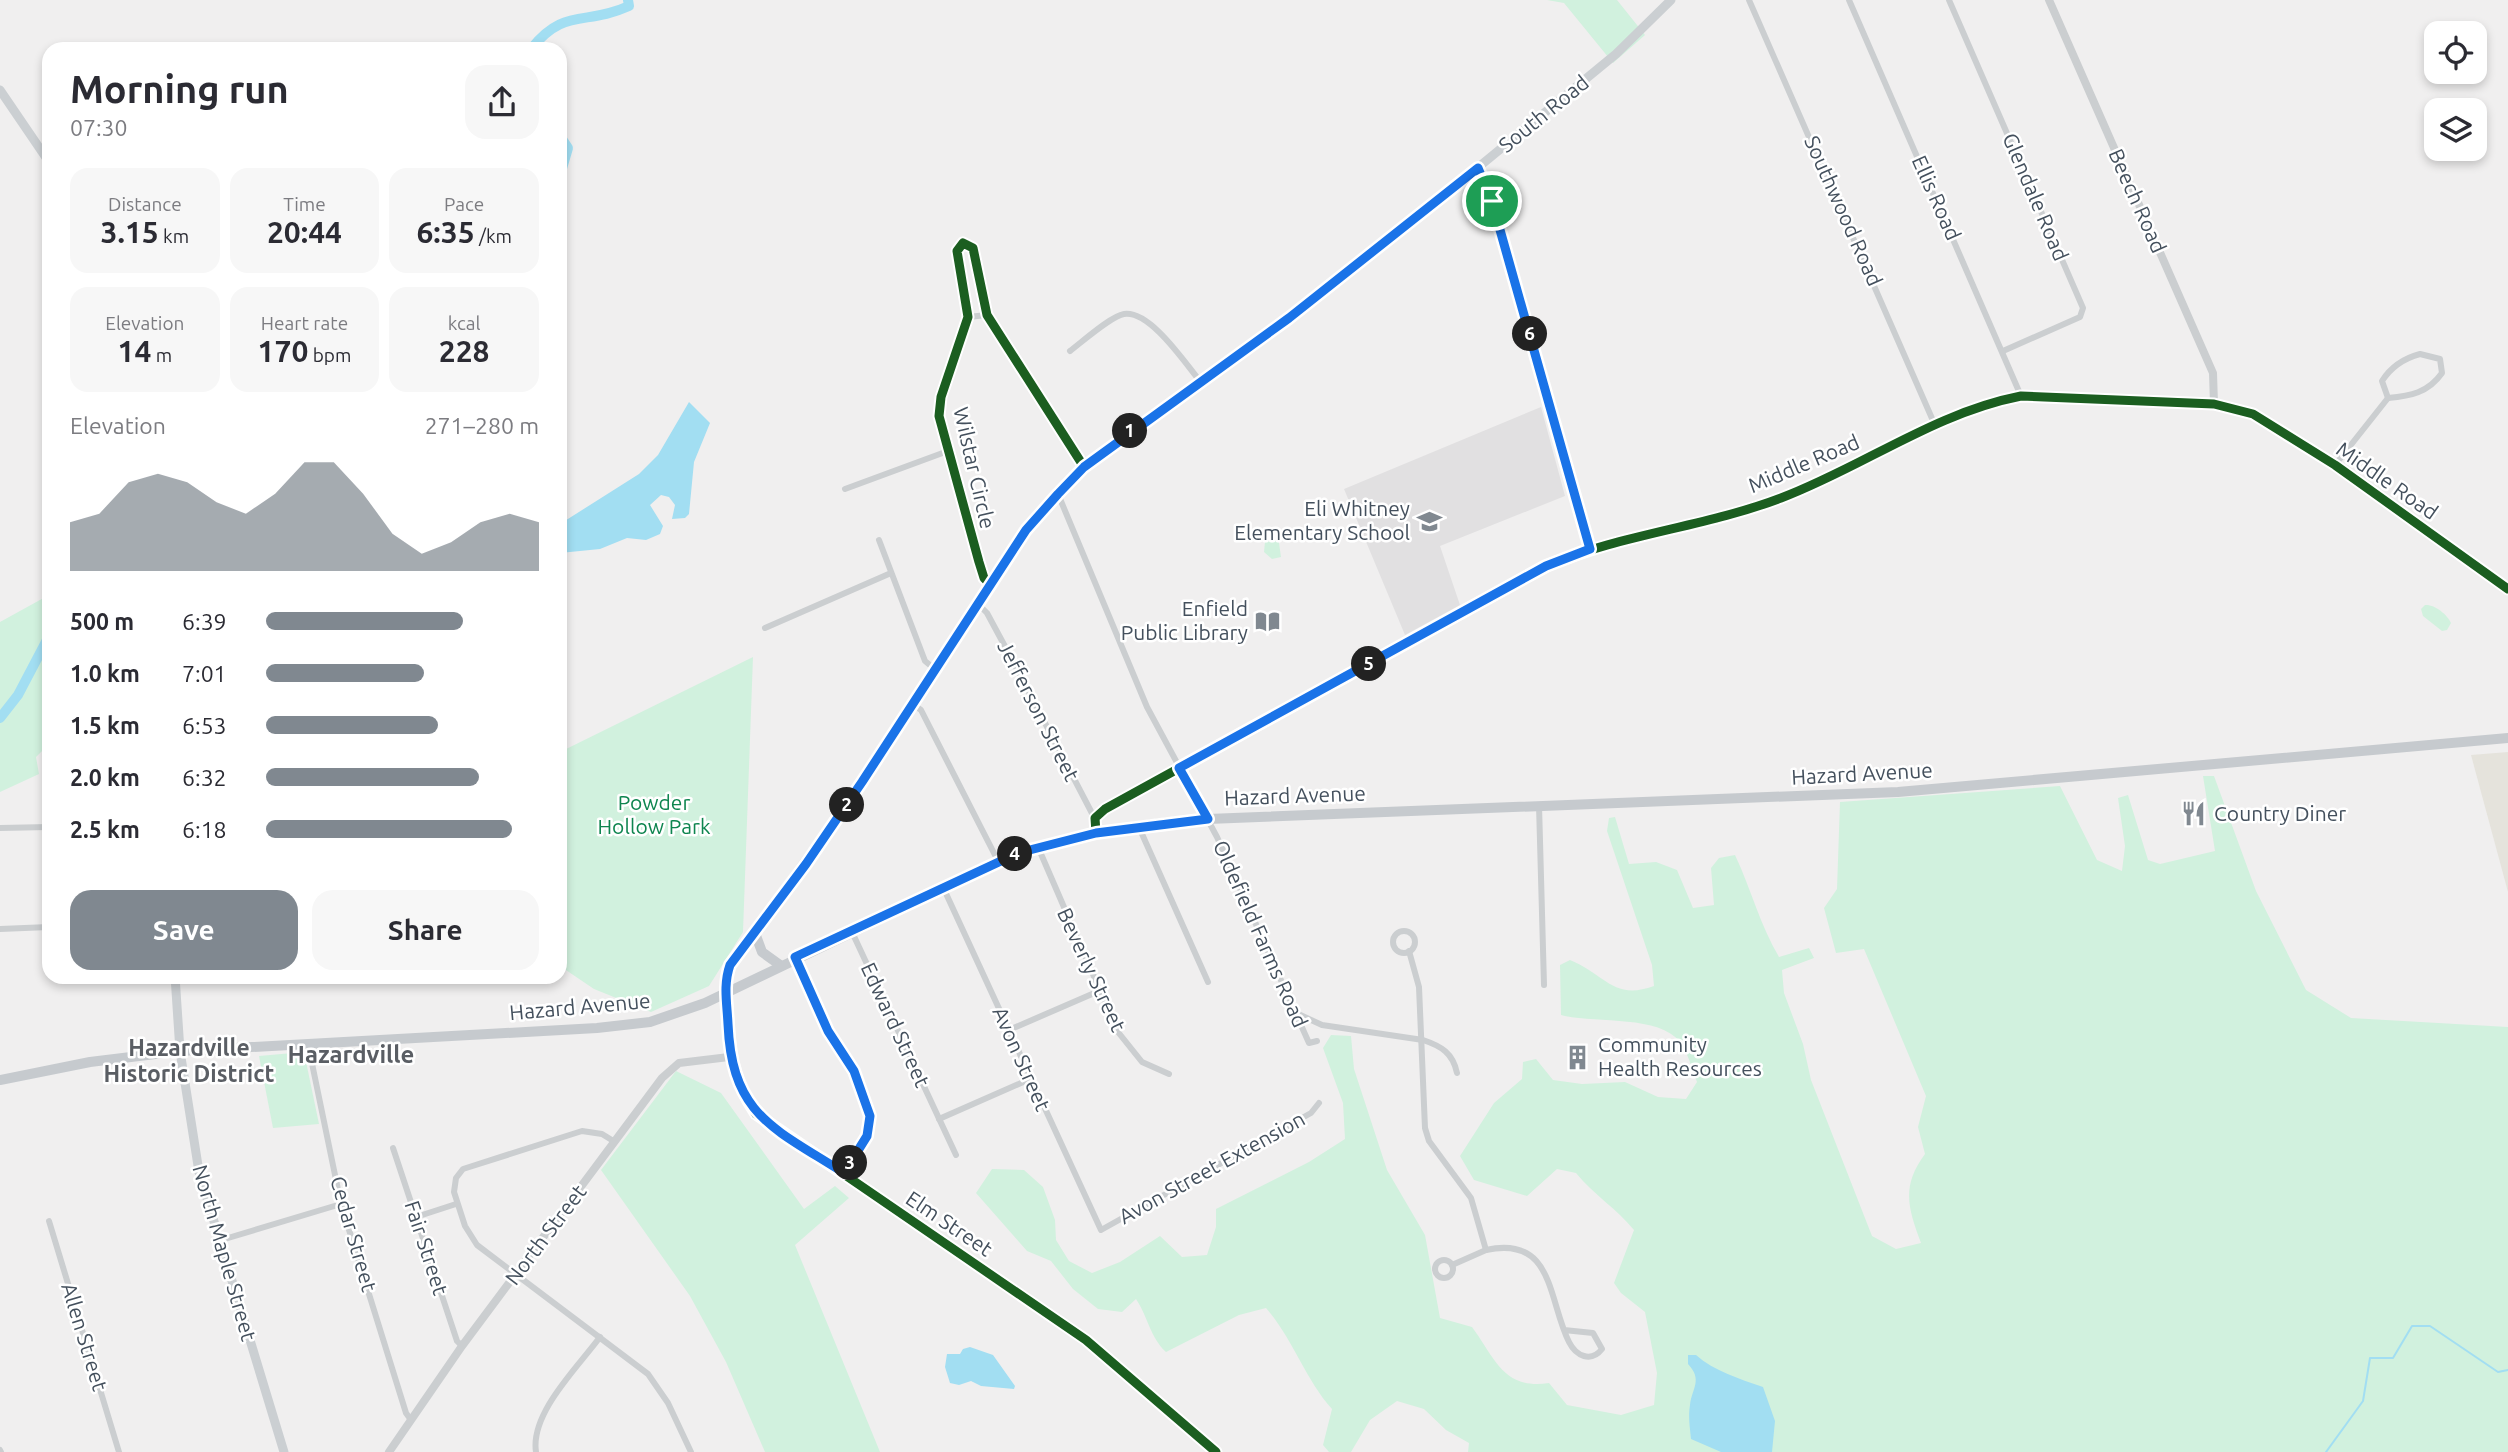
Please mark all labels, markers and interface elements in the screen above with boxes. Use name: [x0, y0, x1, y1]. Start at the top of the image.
map controls: [2424, 21, 2487, 161]
button: locate: [2424, 21, 2487, 84]
button: share: [465, 65, 539, 139]
text: Morning run: [70, 68, 289, 110]
street label: South Road: [1494, 70, 1593, 157]
button: layers: [2424, 98, 2487, 161]
text: 07:30: [70, 115, 128, 140]
street label: Glendale Road: [1998, 129, 2074, 264]
street label: Southwood Road: [1800, 132, 1888, 289]
street label: Beech Road: [2104, 145, 2172, 256]
street label: Ellis Road: [1908, 152, 1966, 244]
pin: [1462, 171, 1522, 231]
icon: arrive: [1473, 182, 1511, 220]
text: Distance: [108, 193, 182, 215]
text: Time: [283, 193, 326, 215]
text: Pace: [444, 193, 484, 215]
text: 3.15: [101, 215, 159, 249]
text: 20:44: [267, 215, 342, 249]
text: 6:35: [416, 215, 475, 249]
text: km: [159, 225, 189, 247]
text: /km: [475, 225, 512, 247]
text: Elevation: [105, 312, 184, 334]
text: Heart rate: [261, 312, 348, 334]
text: kcal: [448, 312, 481, 334]
pin: 6: [1512, 316, 1548, 352]
text: 6: [1524, 322, 1535, 344]
text: 14: [118, 334, 151, 368]
text: 170: [258, 334, 308, 368]
text: 228: [439, 334, 490, 368]
text: m: [151, 344, 172, 366]
text: bpm: [308, 344, 351, 366]
street label: Wilstar Circle: [949, 405, 1001, 531]
text: Elevation: [70, 413, 166, 438]
text: 271–280 m: [425, 413, 539, 438]
pin: 1: [1112, 414, 1148, 448]
text: 1: [1124, 419, 1135, 441]
street label: Middle Road: [1745, 429, 1863, 497]
street label: Middle Road: [2332, 436, 2443, 524]
place label: Eli Whitney Elementary School: [1234, 496, 1410, 544]
school or university icon: Eli Whitney Elementary School: [1416, 507, 1444, 535]
place label: Enfield Public Library: [1121, 596, 1248, 644]
library icon: Enfield Public Library: [1254, 607, 1282, 635]
text: 500 m: [70, 609, 134, 634]
text: 6:39: [182, 609, 227, 634]
street label: Jefferson Street: [993, 636, 1085, 785]
pin: 5: [1352, 646, 1386, 682]
text: 5: [1363, 652, 1374, 674]
text: 1.0 km: [70, 661, 140, 686]
text: 7:01: [182, 661, 227, 686]
text: 1.5 km: [70, 713, 140, 738]
text: 6:53: [182, 713, 227, 738]
street label: Hazard Avenue: [1791, 757, 1933, 789]
text: 2.0 km: [70, 765, 140, 790]
text: 6:32: [182, 765, 227, 790]
street label: Hazard Avenue: [1224, 781, 1366, 809]
pin: 2: [830, 788, 864, 822]
park label: Powder Hollow Park: [597, 790, 711, 838]
text: 2: [841, 793, 852, 815]
restaurant icon: Country Diner: [2180, 800, 2208, 828]
place label: Country Diner: [2214, 801, 2346, 825]
text: 2.5 km: [70, 817, 140, 842]
text: 6:18: [182, 817, 227, 842]
pin: 4: [998, 836, 1032, 872]
street label: Oldefield Farms Road: [1209, 836, 1313, 1031]
text: 4: [1009, 842, 1020, 864]
button: Save: [70, 890, 298, 970]
button: Share: [312, 890, 539, 970]
street label: Beverly Street: [1053, 904, 1131, 1035]
street label: Edward Street: [857, 959, 935, 1091]
street label: Hazard Avenue: [508, 988, 652, 1024]
street label: Avon Street: [988, 1003, 1056, 1114]
place label: Community Health Resources: [1598, 1032, 1762, 1080]
district label: Hazardville Historic District: [104, 1035, 275, 1086]
district label: Hazardville: [288, 1041, 414, 1068]
building icon: Community Health Resources: [1564, 1043, 1592, 1071]
street label: Avon Street Extension: [1114, 1106, 1309, 1228]
pin: 3: [832, 1146, 868, 1180]
text: 3: [844, 1151, 855, 1173]
street label: North Maple Street: [188, 1162, 262, 1344]
street label: Cedar Street: [326, 1173, 382, 1294]
street label: North Street: [500, 1180, 591, 1289]
street label: Elm Street: [902, 1186, 997, 1261]
street label: Fair Street: [400, 1198, 453, 1298]
street label: Allen Street: [57, 1280, 113, 1394]

